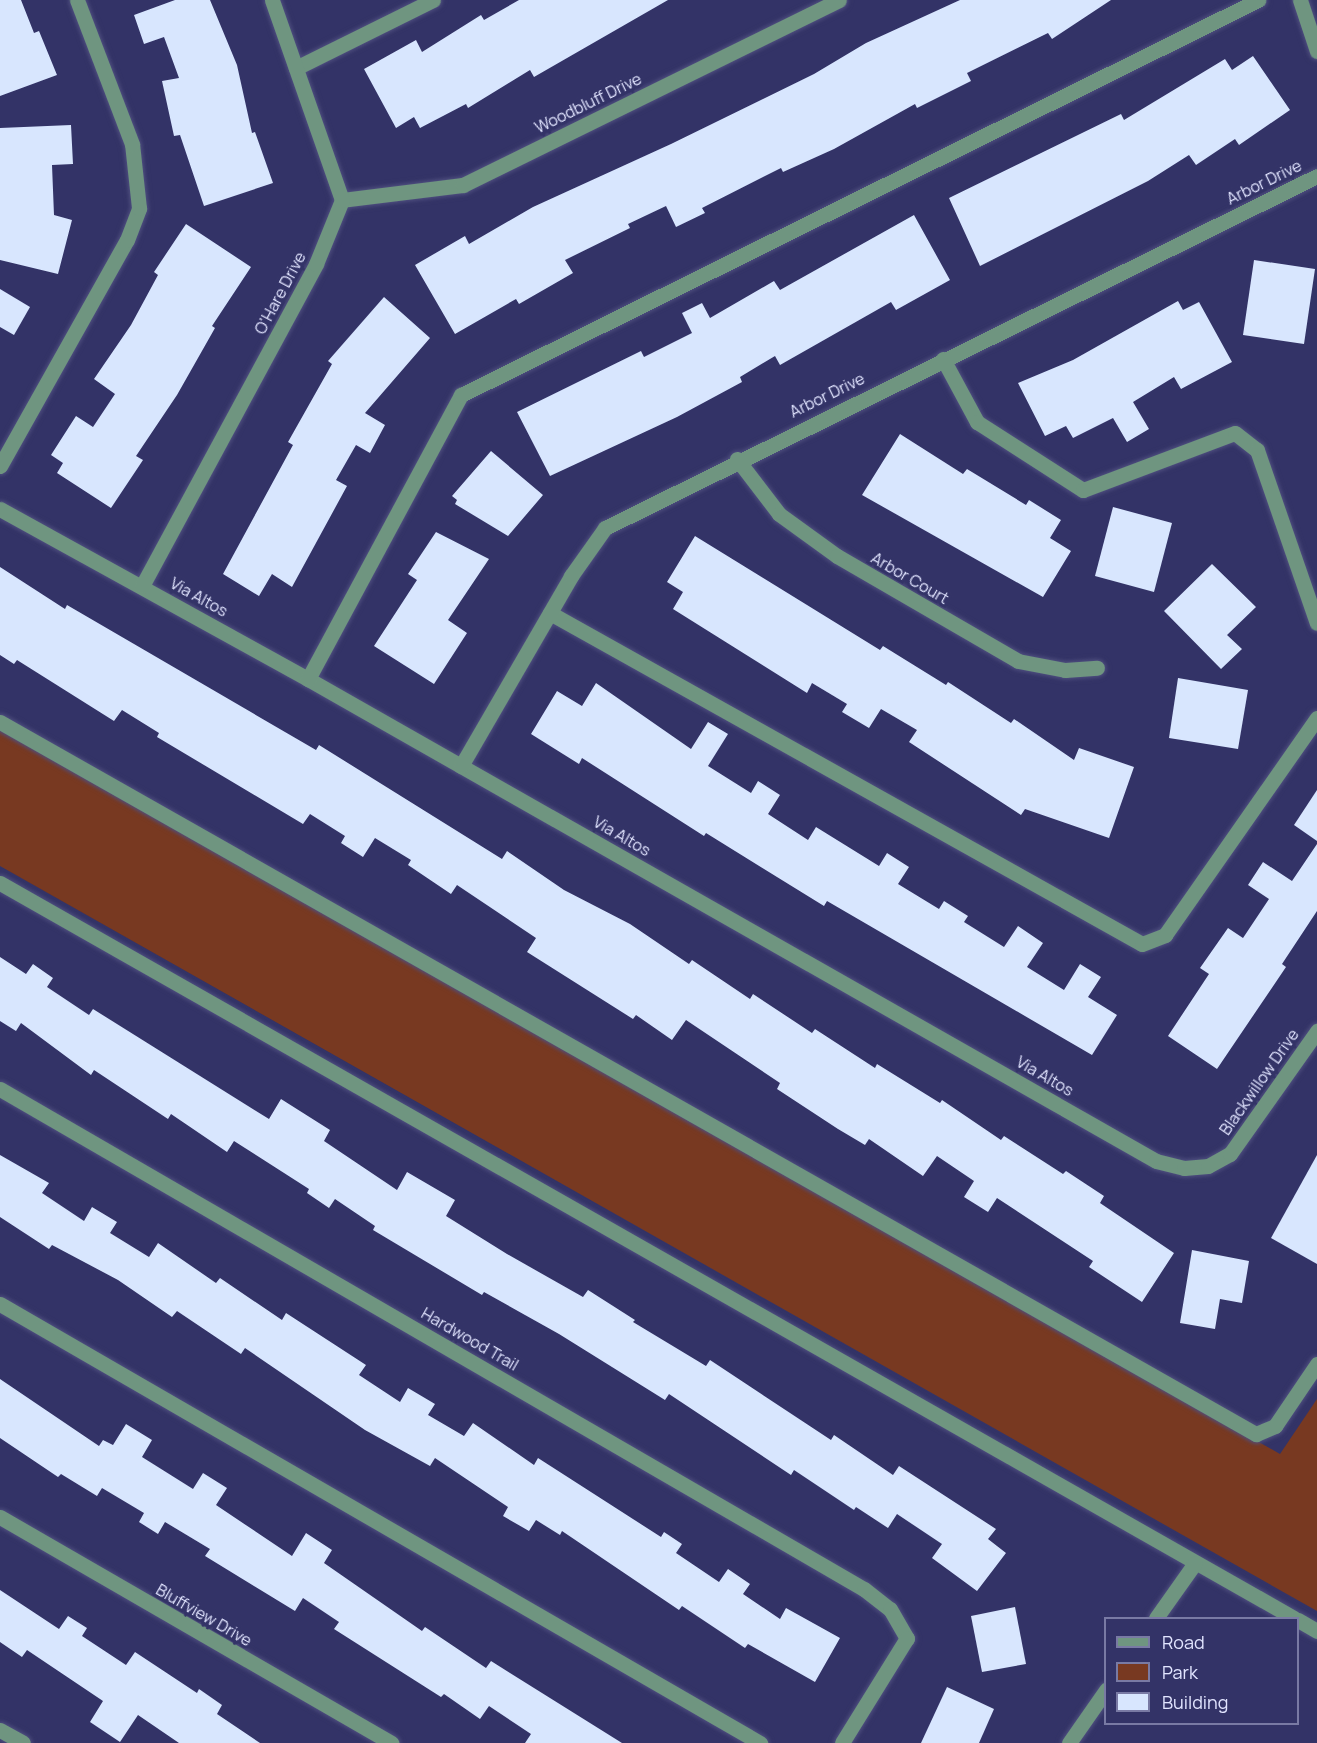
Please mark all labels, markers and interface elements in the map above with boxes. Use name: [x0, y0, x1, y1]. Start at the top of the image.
street label: Woodbluff Drive: [532, 69, 644, 137]
street label: Arbor Drive: [1223, 156, 1305, 208]
street label: O'Hare Drive: [250, 249, 310, 337]
street label: Arbor Drive: [786, 369, 868, 421]
street label: Arbor Court: [868, 548, 952, 608]
street label: Via Altos: [167, 573, 231, 621]
street label: Via Altos: [590, 812, 654, 860]
street label: Blackwillow Drive: [1215, 1025, 1303, 1139]
street label: Via Altos: [1013, 1052, 1077, 1100]
street label: Hardwood Trail: [418, 1303, 522, 1375]
street label: Bluffview Drive: [153, 1580, 255, 1650]
legend: [1104, 1617, 1299, 1725]
text: Road: [1162, 1630, 1205, 1654]
text: Park: [1162, 1660, 1198, 1684]
text: Building: [1162, 1690, 1228, 1714]

